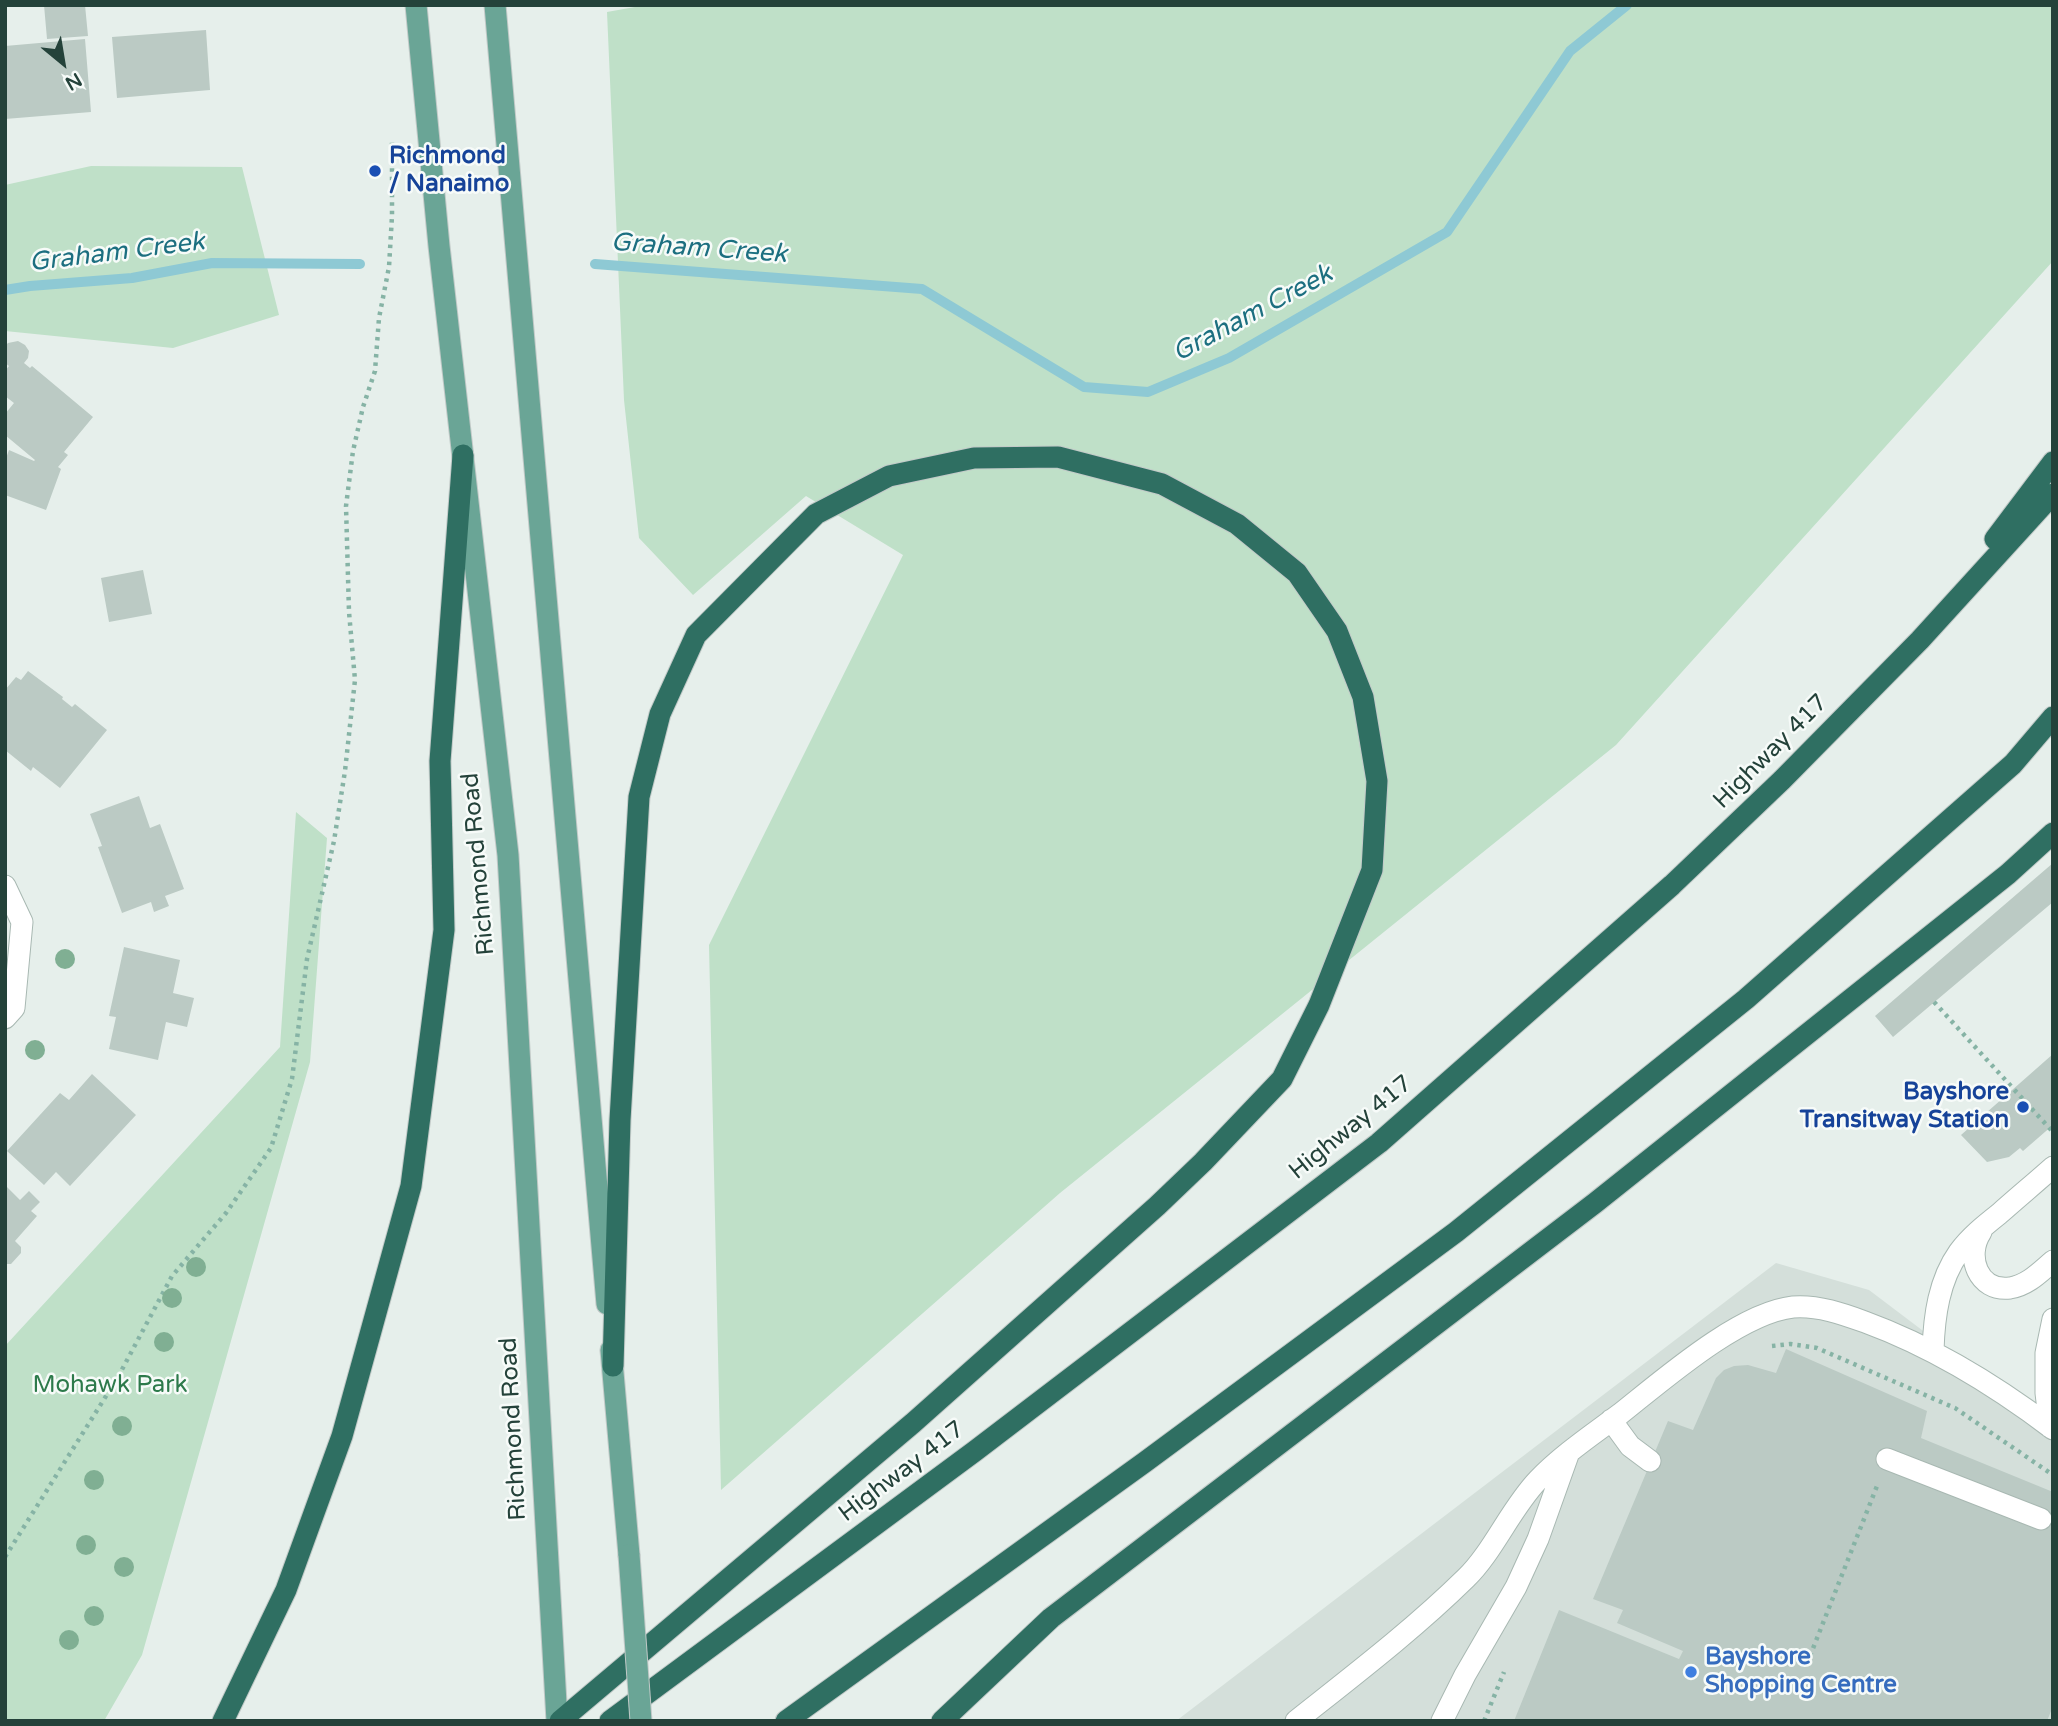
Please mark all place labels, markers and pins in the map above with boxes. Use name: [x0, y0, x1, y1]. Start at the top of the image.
place label: Richmond / Nanaimo: [389, 143, 509, 199]
marker: Richmond / Nanaimo: [367, 163, 383, 179]
place label: Bayshore Transitway Station: [1800, 1079, 2009, 1135]
marker: Bayshore Transitway Station: [2015, 1099, 2031, 1115]
place label: Bayshore Shopping Centre: [1705, 1644, 1897, 1700]
marker: Bayshore Shopping Centre: [1683, 1664, 1699, 1680]

